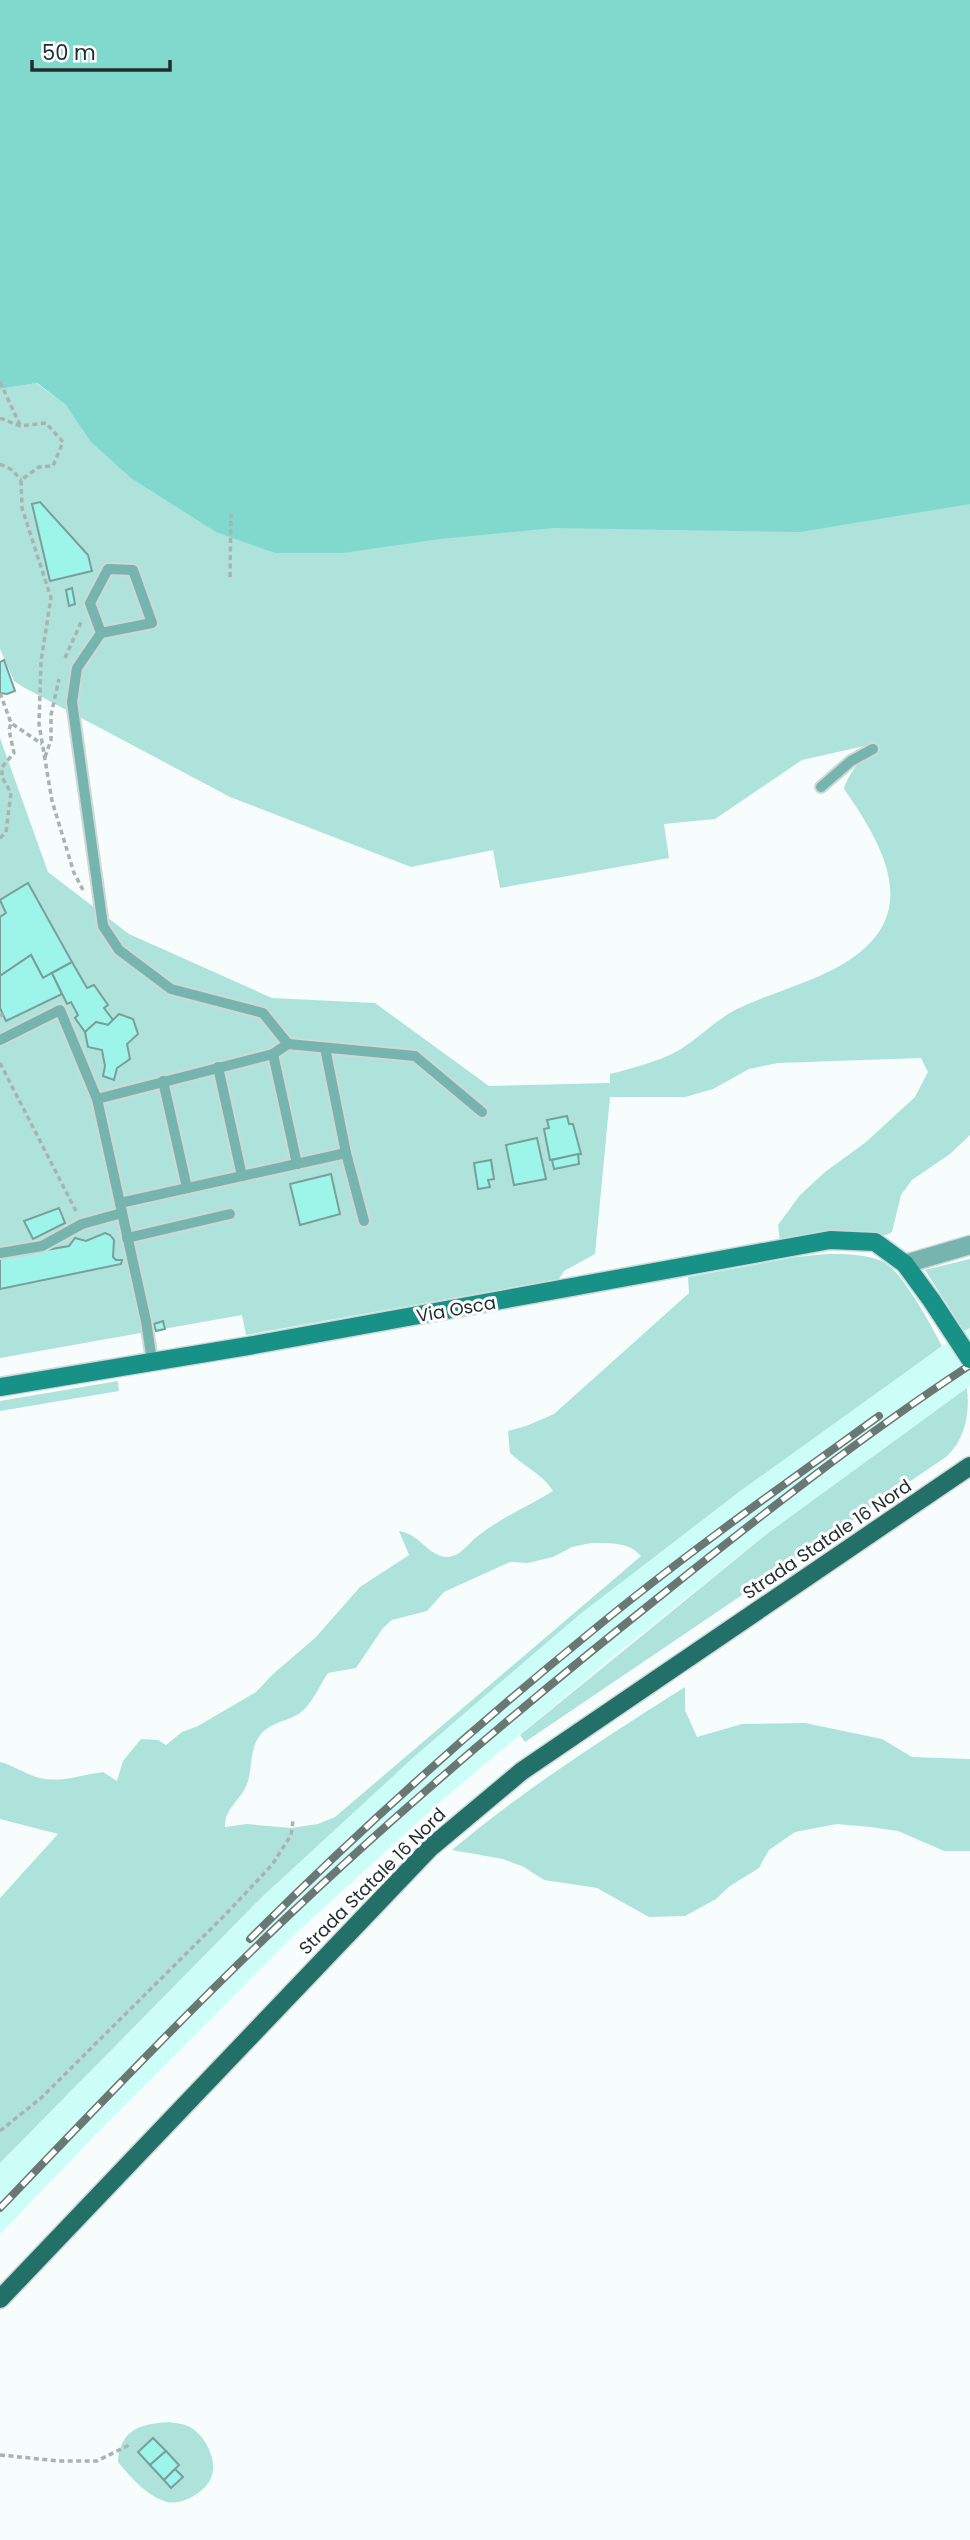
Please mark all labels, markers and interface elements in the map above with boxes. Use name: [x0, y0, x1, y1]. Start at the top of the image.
scale bar: [32, 28, 170, 72]
text: 50 m: [42, 38, 96, 67]
street label: Via Osca: [414, 1290, 498, 1328]
street label: Strada Statale 16 Nord: [738, 1473, 916, 1605]
street label: Strada Statale 16 Nord: [293, 1802, 451, 1960]

